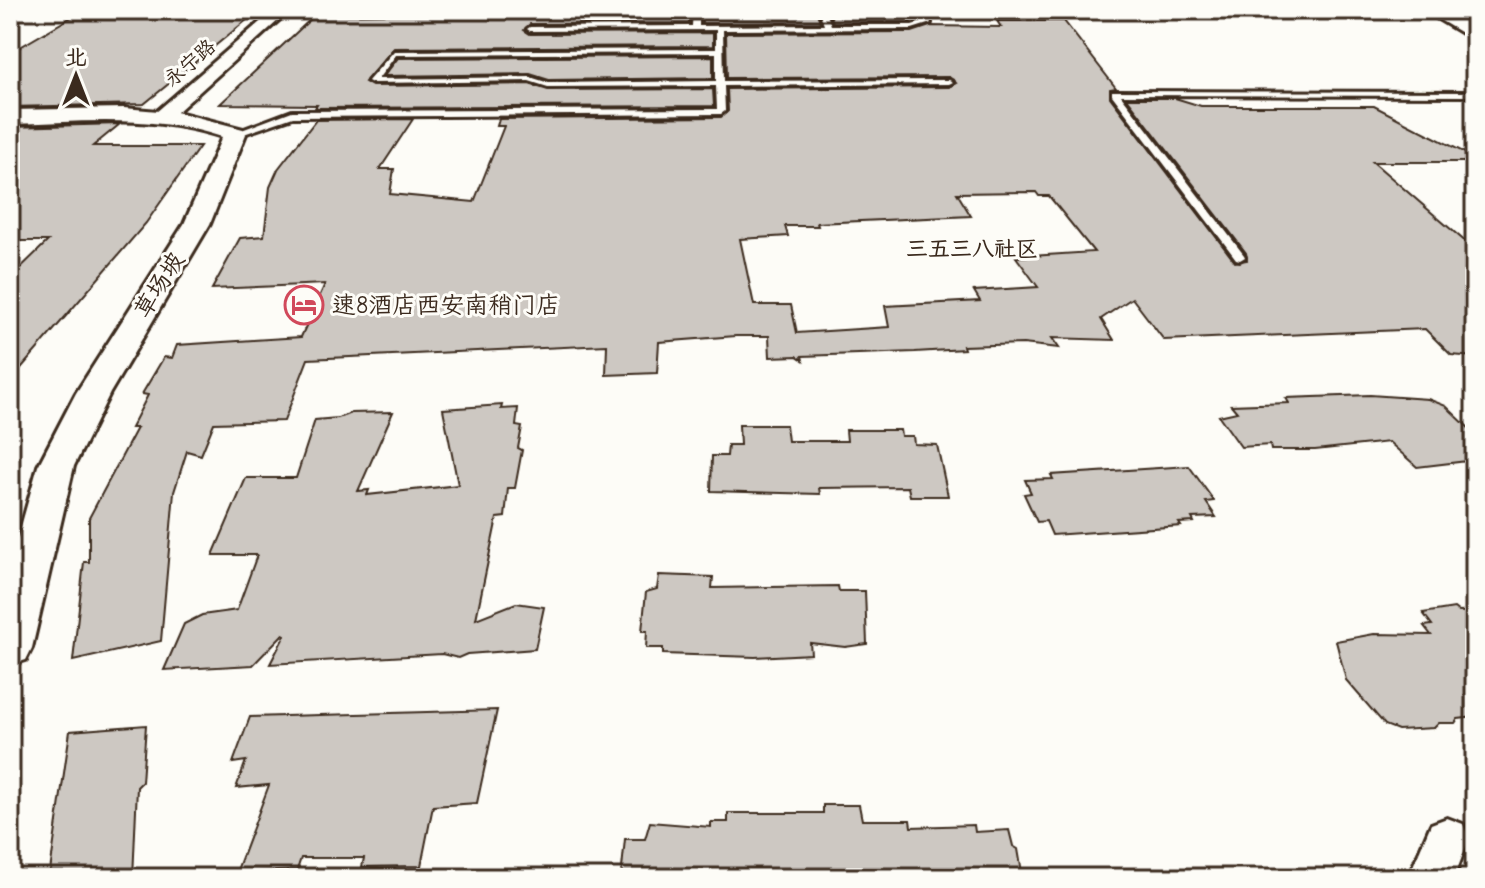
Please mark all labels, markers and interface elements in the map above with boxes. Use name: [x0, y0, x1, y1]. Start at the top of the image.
street label: 永宁路: [160, 34, 221, 91]
north arrow: [36, 36, 116, 116]
text: 北: [65, 44, 87, 70]
district label: 三五三八社区: [906, 236, 1038, 262]
street label: 草场坡: [128, 247, 190, 323]
hotel icon: 速8酒店西安南稍门店: [283, 284, 325, 326]
place label: 速8酒店西安南稍门店: [332, 291, 560, 319]

